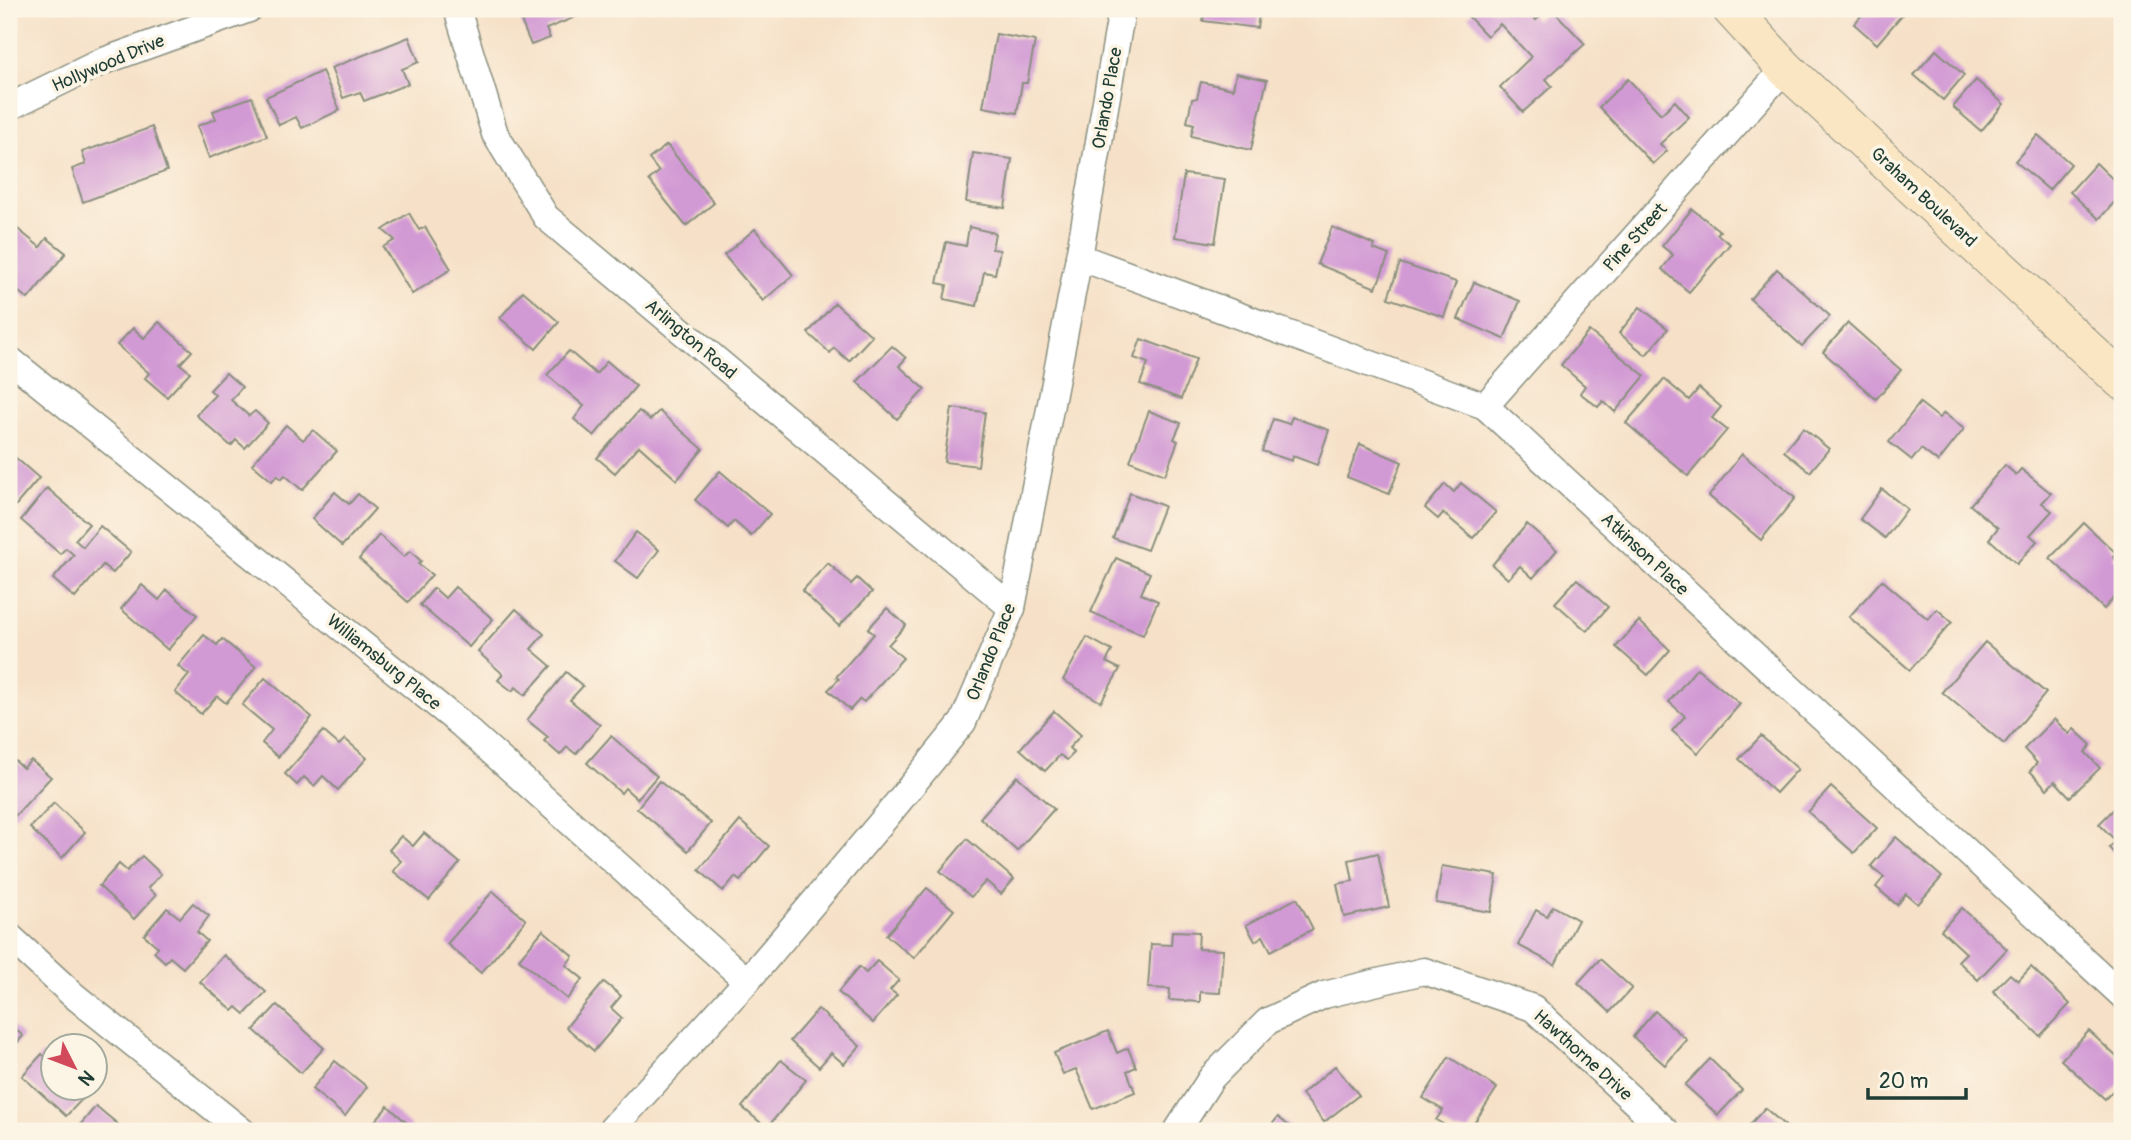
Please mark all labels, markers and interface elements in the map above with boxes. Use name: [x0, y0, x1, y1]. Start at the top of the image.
street label: Hollywood Drive: [48, 29, 168, 97]
street label: Orlando Place: [1087, 45, 1128, 151]
street label: Graham Boulevard: [1866, 142, 1982, 252]
street label: Pine Street: [1598, 198, 1673, 277]
street label: Arlington Road: [640, 294, 741, 384]
street label: Atkinson Place: [1596, 508, 1693, 601]
street label: Orlando Place: [962, 600, 1021, 704]
street label: Williamsburg Place: [322, 609, 446, 716]
street label: Hawthorne Drive: [1528, 1005, 1637, 1106]
north arrow: [38, 1032, 108, 1102]
scale bar: [1868, 1056, 1966, 1100]
text: N: [73, 1065, 99, 1091]
text: 20 m: [1879, 1068, 1928, 1095]

